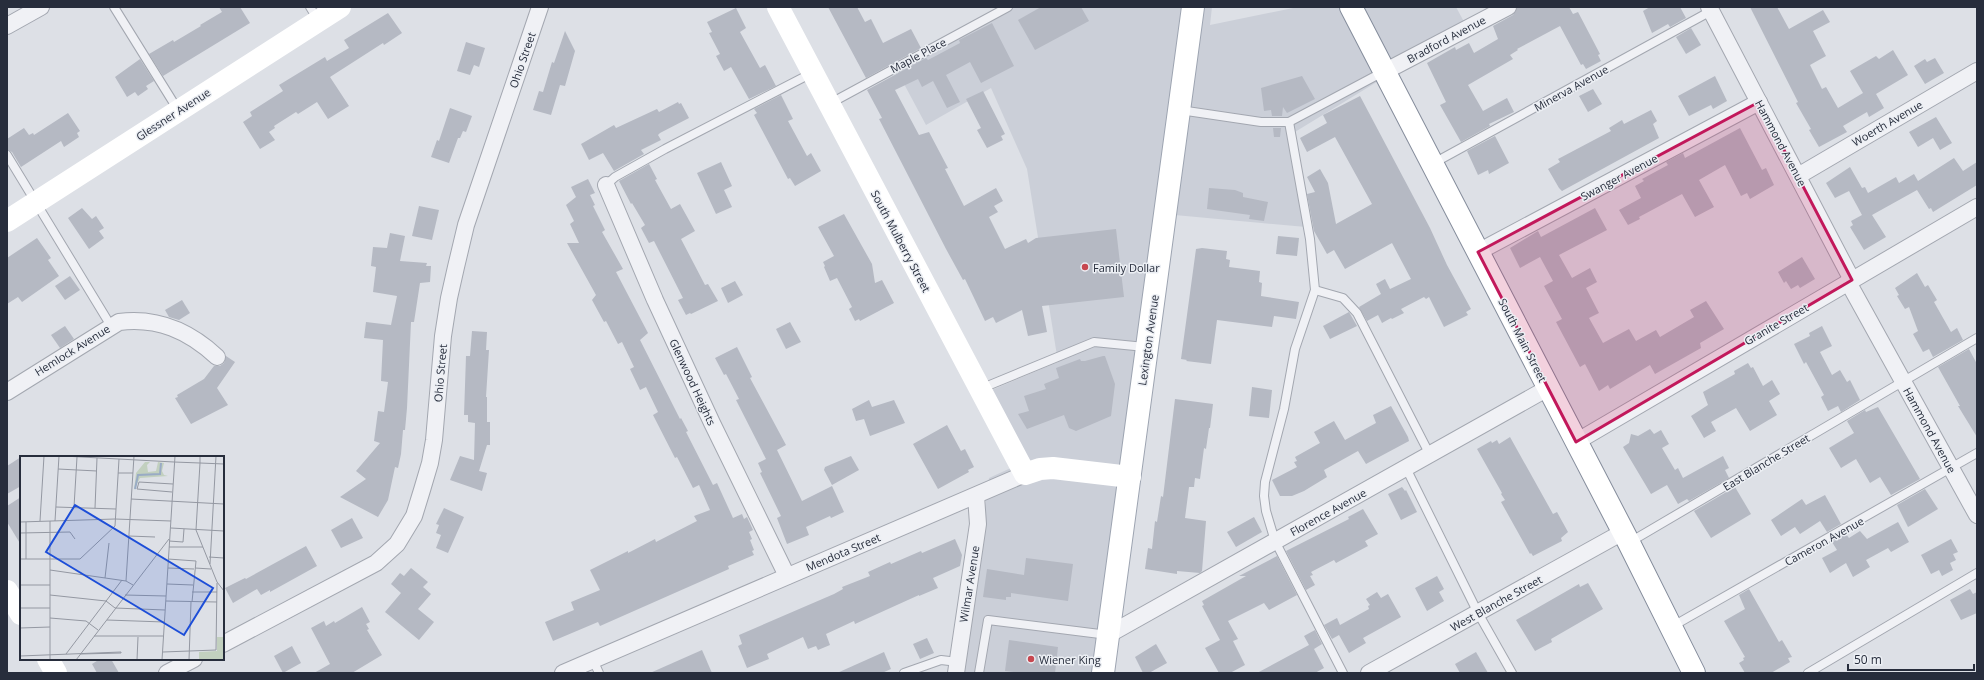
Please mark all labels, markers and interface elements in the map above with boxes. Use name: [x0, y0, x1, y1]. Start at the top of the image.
street label: Bradford Avenue: [1404, 12, 1488, 66]
street label: Ohio Street: [505, 30, 539, 90]
street label: Maple Place: [887, 34, 949, 76]
street label: Minerva Avenue: [1531, 61, 1611, 115]
street label: Glessner Avenue: [133, 84, 213, 144]
street label: Hammond Avenue: [1752, 97, 1810, 189]
street label: Woerth Avenue: [1849, 97, 1925, 149]
street label: Swanger Avenue: [1578, 150, 1660, 204]
street label: South Mulberry Street: [868, 187, 934, 295]
place label: Family Dollar: [1093, 260, 1160, 275]
marker: Family Dollar: [1080, 262, 1090, 272]
street label: Lexington Avenue: [1134, 294, 1162, 386]
street label: South Main Street: [1495, 296, 1551, 384]
street label: Granite Street: [1741, 300, 1811, 348]
street label: Hemlock Avenue: [32, 321, 112, 379]
street label: Glenwood Heights: [666, 336, 720, 428]
street label: Ohio Street: [430, 343, 450, 403]
street label: Hammond Avenue: [1900, 384, 1960, 476]
street label: East Blanche Street: [1720, 430, 1812, 494]
inset map: [20, 456, 224, 660]
street label: Florence Avenue: [1287, 485, 1369, 539]
street label: Cameron Avenue: [1782, 513, 1866, 569]
street label: Mendota Street: [803, 529, 883, 574]
street label: Wilmar Avenue: [956, 544, 982, 624]
street label: West Blanche Street: [1447, 571, 1545, 634]
scale bar: [1848, 646, 1974, 672]
text: 50 m: [1854, 651, 1882, 668]
place label: Wiener King: [1039, 652, 1101, 667]
marker: Wiener King: [1026, 654, 1036, 664]

